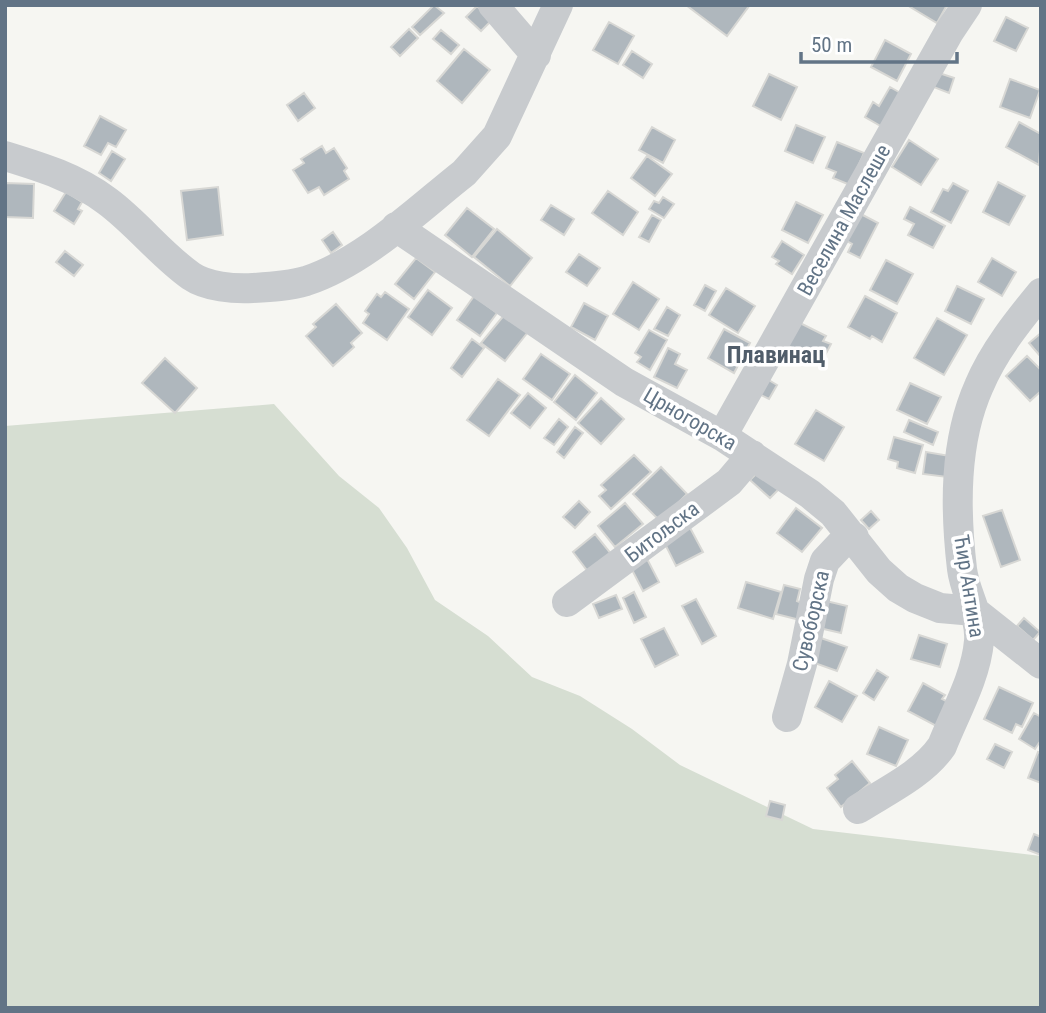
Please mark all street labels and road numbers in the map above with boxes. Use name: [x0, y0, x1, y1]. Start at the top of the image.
street label: Веселина Маслеше: [793, 140, 895, 300]
street label: Црногорска: [639, 383, 741, 455]
street label: Битољска: [620, 496, 704, 568]
street label: Ћир Антина: [949, 533, 989, 639]
street label: Сувоборска: [788, 568, 834, 674]

